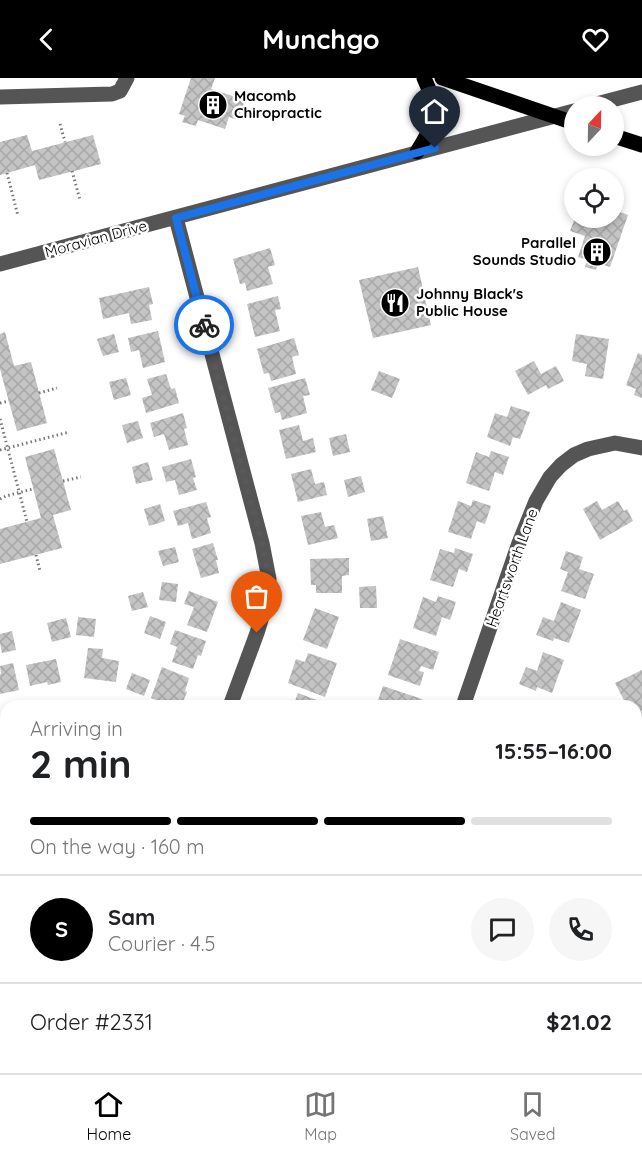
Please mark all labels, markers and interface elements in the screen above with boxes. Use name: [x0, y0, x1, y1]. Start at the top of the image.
text: Munchgo: [262, 22, 380, 56]
icon: back: [30, 23, 63, 56]
icon: heart: [579, 23, 612, 56]
place label: Macomb Chiropractic: [234, 86, 322, 122]
pin: [409, 86, 460, 148]
building icon: Macomb Chiropractic: [197, 89, 229, 121]
icon: home: [418, 95, 451, 128]
north arrow: [564, 96, 624, 156]
map controls: [564, 96, 624, 228]
button: locate: [564, 168, 624, 228]
street label: Moravian Drive: [43, 216, 149, 261]
place label: Parallel Sounds Studio: [473, 233, 576, 269]
building icon: Parallel Sounds Studio: [581, 236, 613, 268]
place label: Johnny Black's Public House: [416, 284, 523, 320]
restaurant icon: Johnny Black's Public House: [379, 287, 411, 319]
courier: [174, 295, 234, 355]
icon: bike: [188, 309, 221, 342]
street label: Heartsworth Lane: [481, 506, 542, 630]
pin: [231, 571, 282, 633]
icon: bag: [240, 580, 273, 613]
text: Arriving in: [30, 716, 123, 741]
text: 15:55–16:00: [495, 737, 612, 765]
text: 2 min: [30, 739, 132, 788]
text: On the way · 160 m: [30, 834, 204, 859]
button: chat: [471, 898, 534, 961]
button: phone: [549, 898, 612, 961]
text: Sam: [108, 903, 155, 931]
text: S: [55, 915, 68, 943]
text: Courier · 4.5: [108, 931, 215, 956]
text: Order #2331: [30, 1008, 153, 1036]
text: $21.02: [546, 1008, 612, 1036]
tab: Home: [86, 1088, 131, 1144]
tab: Map: [304, 1088, 337, 1144]
tab: Saved: [510, 1088, 556, 1144]

